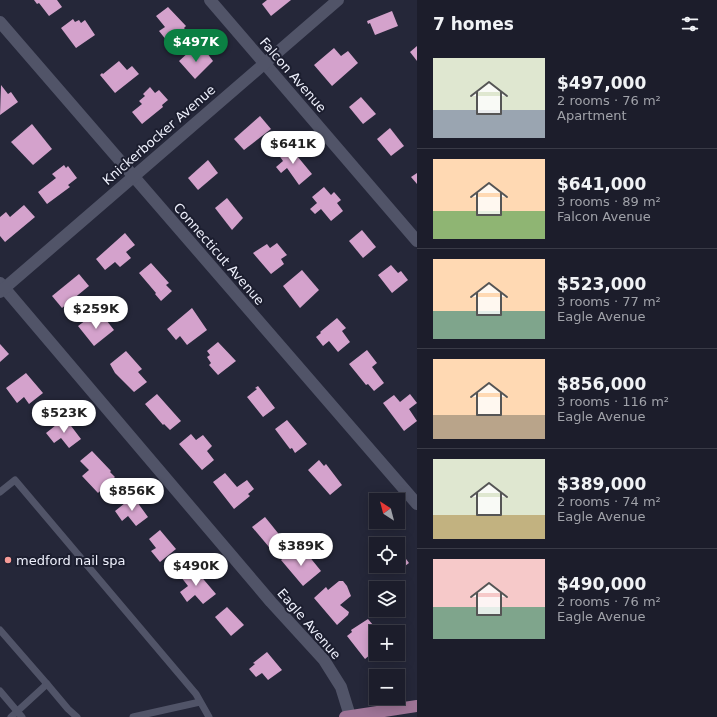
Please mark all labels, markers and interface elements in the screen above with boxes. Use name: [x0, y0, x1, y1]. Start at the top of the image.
icon: filters: [679, 13, 701, 35]
text: 7 homes: [433, 14, 514, 34]
pin: $497K: [168, 29, 224, 63]
text: $497K: [173, 34, 219, 49]
street label: Falcon Avenue: [257, 35, 329, 115]
text: $497,000: [557, 73, 646, 93]
icon: home: [465, 74, 513, 122]
street label: Knickerbocker Avenue: [100, 82, 218, 188]
text: 2 rooms · 76 m²: [557, 93, 661, 108]
text: Apartment: [557, 108, 627, 123]
pin: $641K: [265, 131, 321, 165]
text: $641K: [270, 136, 316, 151]
text: $641,000: [557, 174, 646, 194]
icon: home: [465, 175, 513, 223]
text: 3 rooms · 89 m²: [557, 194, 661, 209]
street label: Connecticut Avenue: [171, 200, 267, 308]
text: Falcon Avenue: [557, 209, 651, 224]
text: $523,000: [557, 274, 646, 294]
icon: home: [465, 275, 513, 323]
text: 3 rooms · 77 m²: [557, 294, 661, 309]
pin: $259K: [68, 296, 124, 330]
text: $259K: [73, 301, 119, 316]
text: Eagle Avenue: [557, 309, 645, 324]
text: $856,000: [557, 374, 646, 394]
icon: home: [465, 375, 513, 423]
text: 3 rooms · 116 m²: [557, 394, 669, 409]
pin: $523K: [36, 400, 92, 434]
text: $523K: [41, 405, 87, 420]
text: Eagle Avenue: [557, 409, 645, 424]
text: $389,000: [557, 474, 646, 494]
icon: home: [465, 475, 513, 523]
pin: $856K: [104, 478, 160, 512]
text: $856K: [109, 483, 155, 498]
north arrow: [369, 493, 405, 529]
map controls: [369, 493, 405, 705]
text: 2 rooms · 74 m²: [557, 494, 661, 509]
text: Eagle Avenue: [557, 509, 645, 524]
pin: $389K: [273, 533, 329, 567]
button: locate: [369, 537, 405, 573]
text: $389K: [278, 538, 324, 553]
place label: medford nail spa: [16, 553, 126, 568]
pin: $490K: [168, 553, 224, 587]
marker: medford nail spa: [3, 555, 13, 565]
text: $490K: [173, 558, 219, 573]
text: $490,000: [557, 574, 646, 594]
icon: home: [465, 575, 513, 623]
button: layers: [369, 581, 405, 617]
street label: Eagle Avenue: [274, 586, 344, 662]
text: 2 rooms · 76 m²: [557, 594, 661, 609]
text: Eagle Avenue: [557, 609, 645, 624]
button: +: [369, 625, 405, 661]
button: −: [369, 669, 405, 705]

